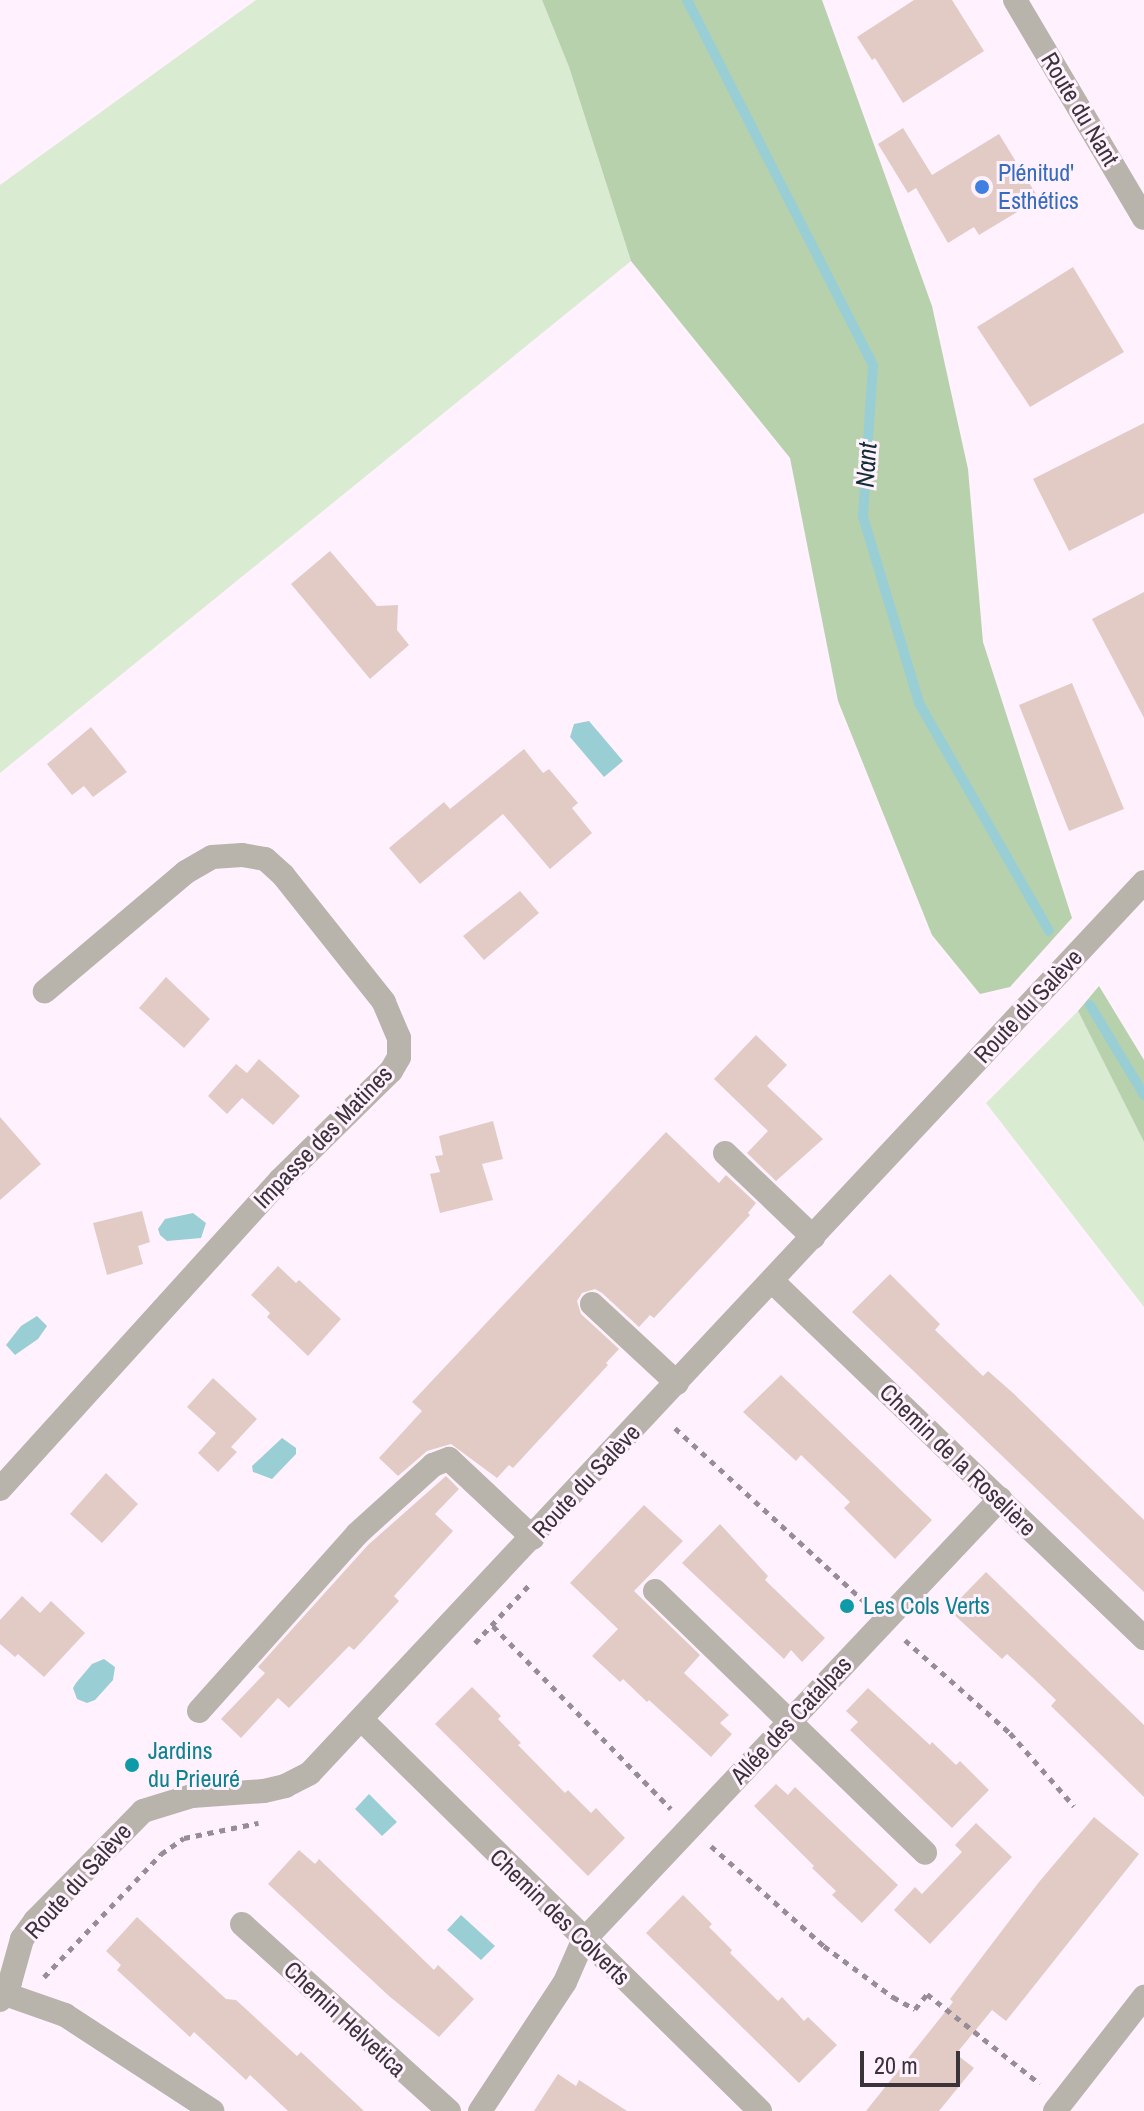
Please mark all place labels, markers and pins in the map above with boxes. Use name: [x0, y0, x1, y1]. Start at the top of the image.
place label: Plénitud' Esthétics: [998, 159, 1079, 215]
marker: Plénitud' Esthétics: [973, 178, 991, 196]
place label: Les Cols Verts: [863, 1592, 990, 1620]
marker: Les Cols Verts: [838, 1597, 856, 1615]
place label: Jardins du Prieuré: [148, 1737, 240, 1793]
marker: Jardins du Prieuré: [123, 1756, 141, 1774]

